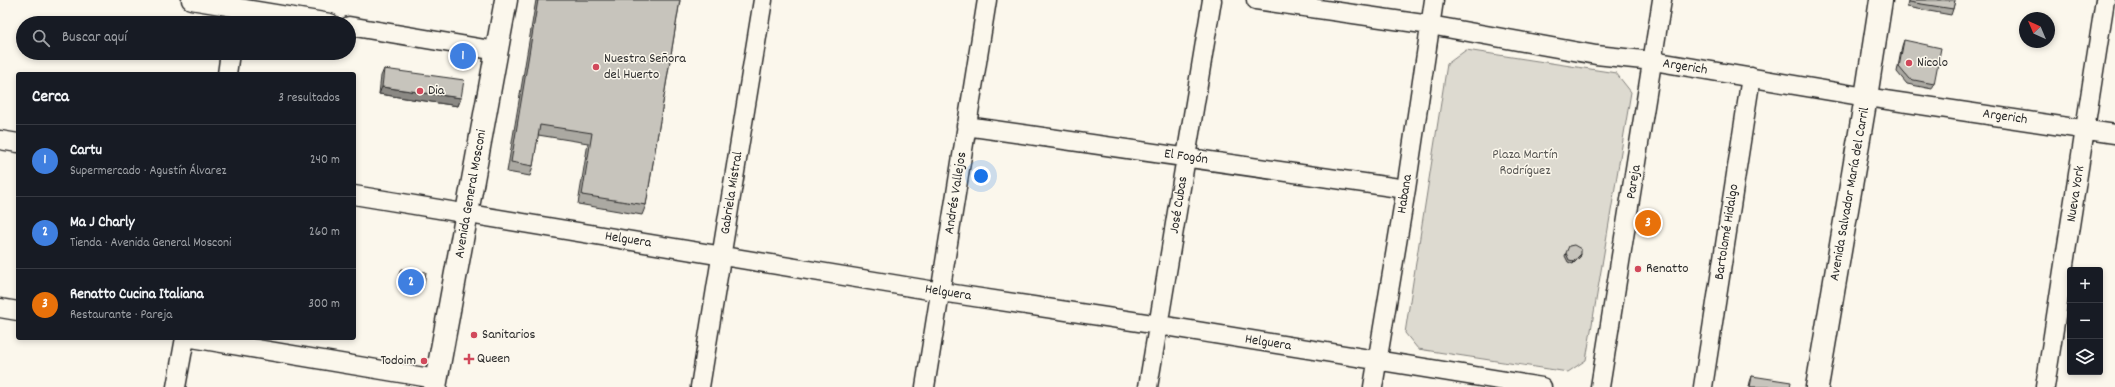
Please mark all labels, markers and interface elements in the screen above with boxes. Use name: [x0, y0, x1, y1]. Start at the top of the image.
north arrow: [2019, 12, 2055, 48]
search box: [16, 16, 356, 60]
icon: search: [30, 27, 52, 49]
text: Buscar aquí: [62, 27, 127, 49]
pin: 1: [450, 41, 476, 71]
place label: Nuestra Señora del Huerto: [604, 49, 686, 85]
place label: Nicolo: [1917, 53, 1948, 73]
street label: Argerich: [1661, 54, 1709, 80]
marker: Nicolo: [1904, 58, 1914, 68]
marker: Nuestra Señora del Huerto: [591, 62, 601, 72]
place label: Dia: [428, 81, 445, 101]
text: Cerca: [32, 86, 69, 110]
marker: Dia: [415, 86, 425, 96]
text: 3 resultados: [278, 89, 340, 108]
street label: Argerich: [1981, 104, 2029, 130]
street label: Avenida Salvador María del Carril: [1825, 105, 1875, 282]
street label: Avenida General Mosconi: [450, 128, 492, 260]
text: Cartu: [70, 140, 102, 162]
street label: El Fogón: [1163, 144, 1209, 170]
park label: Plaza Martín Rodríguez: [1492, 145, 1558, 181]
street label: Gabriela Mistral: [716, 149, 749, 236]
street label: Andrés Vallejos: [940, 150, 972, 236]
text: 1: [44, 151, 46, 170]
text: 240 m: [310, 151, 340, 170]
text: Supermercado · Agustín Álvarez: [70, 162, 226, 181]
street label: Pareja: [1621, 163, 1647, 201]
street label: Nueva York: [2062, 164, 2090, 224]
your location: [971, 166, 991, 186]
street label: Habana: [1392, 173, 1418, 215]
street label: José Cubas: [1165, 175, 1193, 235]
street label: Bartolomé Hidalgo: [1710, 183, 1744, 281]
pin: 3: [1635, 208, 1661, 238]
text: Ma J Charly: [70, 212, 135, 234]
text: 2: [42, 223, 48, 242]
text: 260 m: [309, 223, 340, 242]
street label: Helguera: [603, 226, 653, 254]
text: Tienda · Avenida General Mosconi: [70, 234, 232, 253]
place label: Renatto: [1646, 259, 1689, 279]
marker: Renatto: [1633, 264, 1643, 274]
pin: 2: [398, 267, 424, 297]
map controls: [2067, 267, 2103, 375]
button: +: [2067, 267, 2103, 303]
street label: Helguera: [923, 279, 973, 307]
text: Renatto Cucina Italiana: [70, 284, 204, 306]
text: 3: [42, 295, 48, 314]
text: 300 m: [308, 295, 340, 314]
button: −: [2067, 303, 2103, 339]
text: Restaurante · Pareja: [70, 306, 172, 325]
place label: Sanitarios: [482, 325, 535, 345]
street label: Helguera: [1243, 329, 1293, 357]
marker: Sanitarios: [469, 330, 479, 340]
button: layers: [2067, 339, 2103, 375]
place label: Queen: [477, 349, 510, 369]
place label: Todoim: [380, 351, 416, 371]
marker: Queen: [464, 354, 474, 364]
marker: Todoim: [419, 356, 429, 366]

